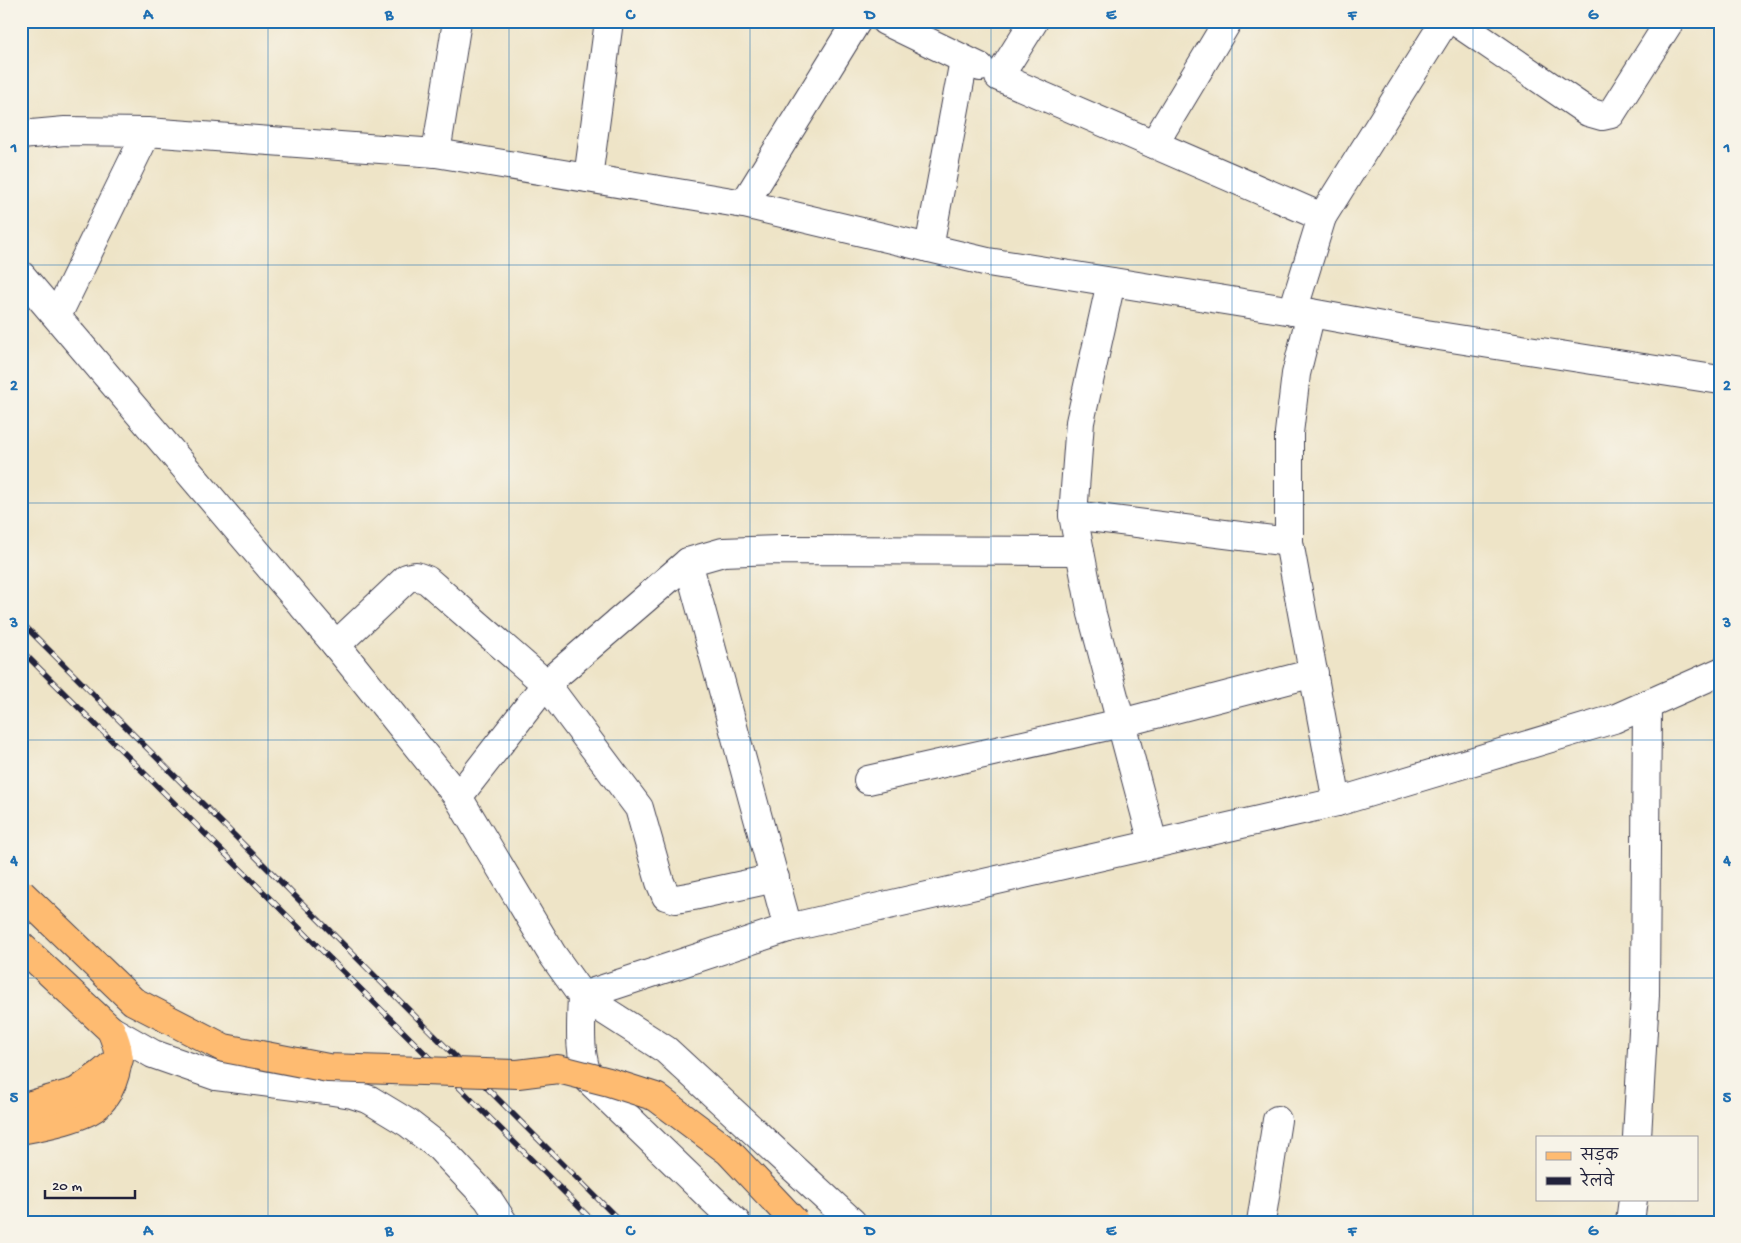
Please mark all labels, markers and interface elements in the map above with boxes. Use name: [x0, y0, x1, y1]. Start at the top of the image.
text: A: [142, 7, 154, 26]
text: B: [384, 7, 394, 26]
text: C: [625, 7, 636, 26]
text: D: [863, 7, 876, 26]
text: E: [1106, 7, 1117, 26]
text: F: [1347, 7, 1358, 26]
text: G: [1588, 7, 1599, 26]
text: 1: [10, 140, 17, 159]
text: 1: [1723, 140, 1730, 159]
text: 2: [10, 378, 18, 397]
text: 2: [1723, 378, 1731, 397]
text: 3: [9, 615, 18, 634]
text: 3: [1722, 615, 1731, 634]
text: 4: [9, 853, 18, 872]
text: 4: [1722, 853, 1731, 872]
text: 5: [10, 1090, 19, 1109]
text: 5: [1723, 1090, 1732, 1109]
legend: [1536, 1136, 1698, 1200]
text: सड़क: [1580, 1148, 1619, 1166]
text: रेलवे: [1579, 1167, 1615, 1192]
scale bar: [45, 1168, 135, 1200]
text: 20 m: [52, 1178, 82, 1196]
text: A: [142, 1223, 154, 1242]
text: B: [384, 1223, 394, 1242]
text: C: [625, 1223, 636, 1242]
text: D: [863, 1223, 876, 1242]
text: E: [1106, 1223, 1117, 1242]
text: F: [1347, 1223, 1358, 1242]
text: G: [1588, 1223, 1599, 1242]

